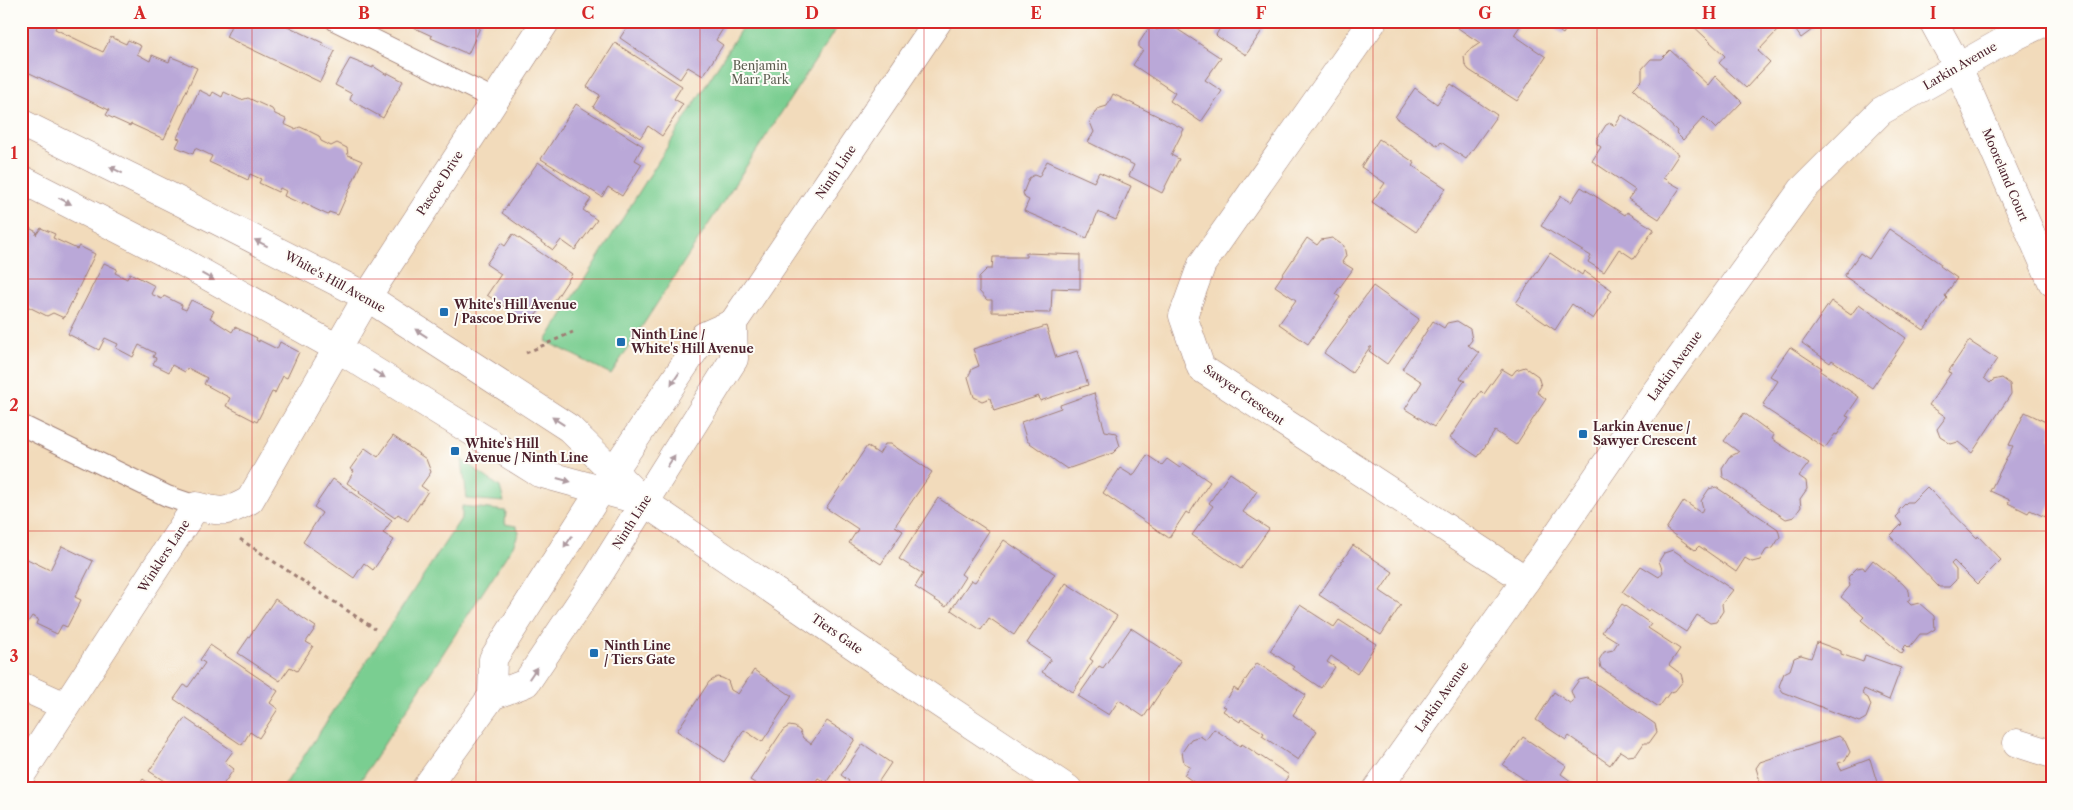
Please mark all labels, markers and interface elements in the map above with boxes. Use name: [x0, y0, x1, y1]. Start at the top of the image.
text: A: [133, 3, 147, 23]
text: B: [358, 3, 370, 23]
text: C: [582, 3, 594, 23]
text: D: [805, 3, 819, 23]
text: E: [1030, 3, 1042, 23]
text: F: [1256, 3, 1267, 23]
text: G: [1478, 3, 1492, 23]
text: H: [1702, 3, 1716, 23]
text: I: [1930, 3, 1937, 23]
street label: Larkin Avenue: [1920, 38, 2000, 93]
park label: Benjamin Marr Park: [731, 58, 790, 87]
street label: Mooreland Court: [1979, 126, 2032, 224]
street label: Ninth Line: [812, 142, 859, 201]
text: 1: [10, 143, 18, 163]
street label: Pascoe Drive: [413, 147, 466, 218]
one-way arrow: [109, 165, 123, 173]
one-way arrow: [57, 197, 72, 205]
one-way arrow: [254, 239, 268, 247]
street label: White's Hill Avenue: [281, 247, 388, 316]
one-way arrow: [201, 273, 216, 281]
place label: White's Hill Avenue / Pascoe Drive: [453, 297, 577, 326]
marker: White's Hill Avenue / Pascoe Drive: [438, 306, 450, 318]
place label: Ninth Line / White's Hill Avenue: [630, 327, 754, 356]
one-way arrow: [415, 328, 428, 337]
street label: Larkin Avenue: [1644, 328, 1705, 404]
marker: Ninth Line / White's Hill Avenue: [615, 336, 627, 348]
street label: Sawyer Crescent: [1201, 361, 1288, 428]
one-way arrow: [372, 369, 385, 378]
one-way arrow: [670, 372, 680, 386]
text: 2: [9, 395, 19, 415]
one-way arrow: [551, 416, 564, 426]
place label: Larkin Avenue / Sawyer Crescent: [1593, 419, 1697, 448]
marker: Larkin Avenue / Sawyer Crescent: [1577, 428, 1589, 440]
place label: White's Hill Avenue / Ninth Line: [464, 436, 588, 465]
marker: White's Hill Avenue / Ninth Line: [449, 445, 461, 457]
one-way arrow: [666, 454, 675, 468]
one-way arrow: [557, 477, 572, 485]
street label: Ninth Line: [609, 491, 654, 552]
street label: Winklers Lane: [134, 516, 193, 596]
one-way arrow: [563, 535, 572, 549]
street label: Tiers Gate: [809, 610, 866, 657]
place label: Ninth Line / Tiers Gate: [604, 638, 675, 667]
text: 3: [9, 646, 19, 666]
marker: Ninth Line / Tiers Gate: [588, 647, 600, 659]
street label: Larkin Avenue: [1412, 658, 1472, 735]
one-way arrow: [528, 666, 537, 680]

